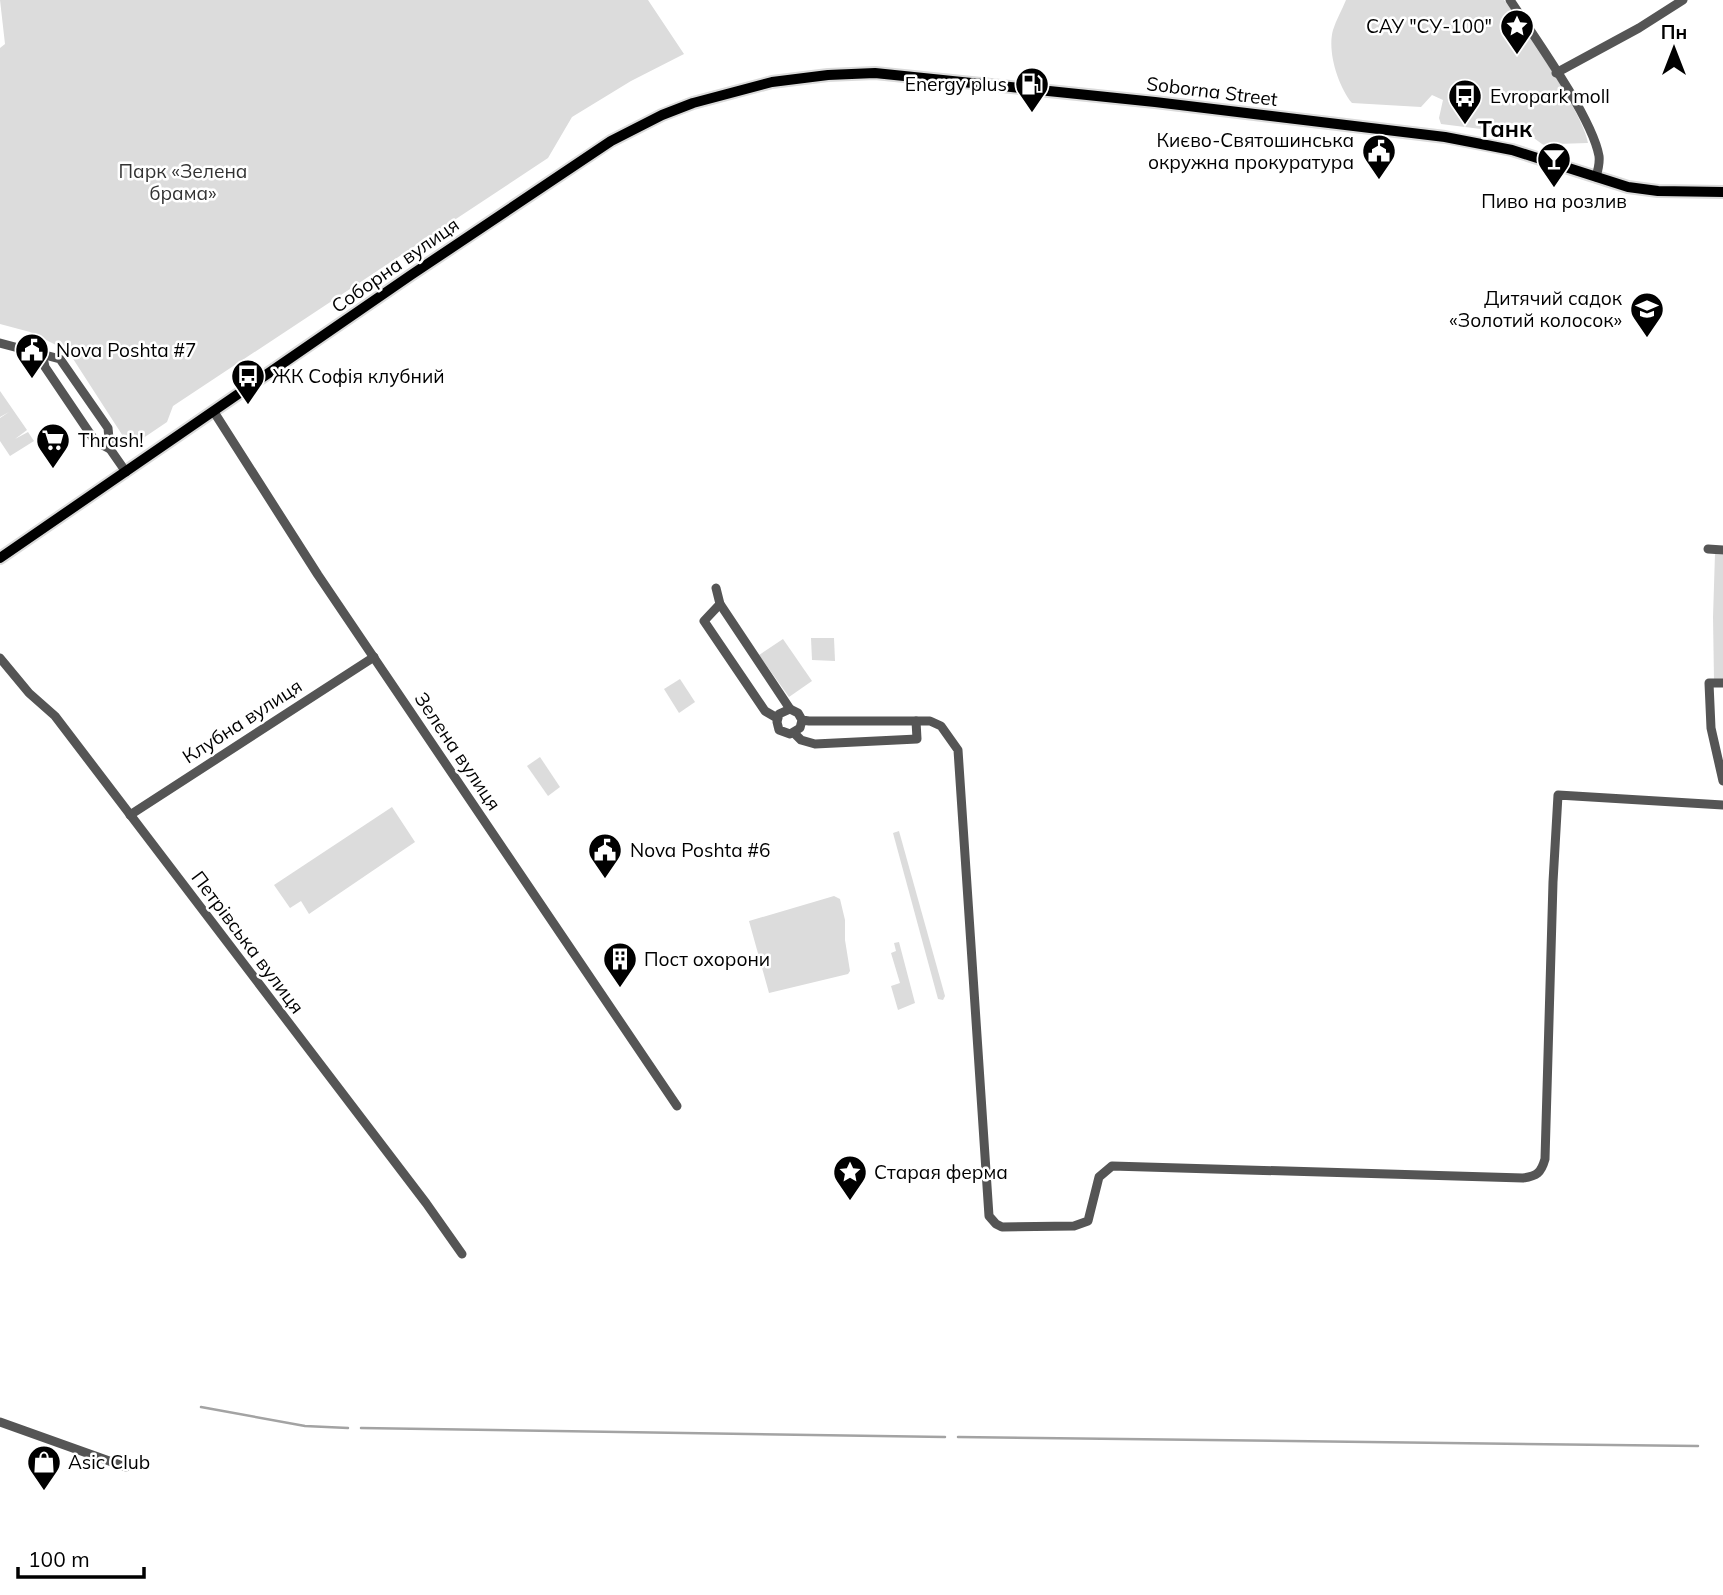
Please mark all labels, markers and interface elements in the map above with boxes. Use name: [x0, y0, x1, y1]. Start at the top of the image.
place icon: САУ "СУ-100": [1498, 7, 1536, 56]
place label: САУ "СУ-100": [1366, 14, 1492, 38]
north arrow: [1639, 14, 1709, 84]
text: Пн: [1661, 20, 1687, 44]
fuel station icon: Energy plus: [1013, 65, 1051, 114]
street label: Soborna Street: [1145, 71, 1279, 111]
place label: Energy plus: [905, 72, 1007, 96]
bus stop icon: Evropark moll: [1446, 77, 1484, 126]
place label: Evropark moll: [1490, 84, 1610, 108]
district label: Танк: [1478, 114, 1533, 143]
place label: Києво-Святошинська окружна прокуратура: [1148, 128, 1354, 174]
public building icon: Києво-Святошинська окружна прокуратура: [1360, 132, 1398, 181]
bar icon: Пиво на розлив: [1535, 140, 1573, 189]
park label: Парк «Зелена брама»: [119, 159, 247, 205]
place label: Пиво на розлив: [1481, 189, 1627, 213]
street label: Соборна вулиця: [327, 212, 463, 318]
place label: Дитячий садок «Золотий колосок»: [1449, 286, 1623, 332]
school or university icon: Дитячий садок «Золотий колосок»: [1628, 290, 1666, 339]
public building icon: Nova Poshta #7: [13, 331, 51, 380]
place label: Nova Poshta #7: [56, 338, 196, 362]
bus stop icon: ЖК Софія клубний: [229, 357, 267, 406]
place label: ЖК Софія клубний: [272, 364, 445, 388]
supermarket icon: Thrash!: [34, 421, 72, 470]
place label: Thrash!: [78, 428, 144, 452]
street label: Клубна вулиця: [178, 673, 306, 769]
street label: Зелена вулиця: [410, 687, 506, 815]
public building icon: Nova Poshta #6: [586, 831, 624, 880]
place label: Nova Poshta #6: [630, 838, 770, 862]
street label: Петрівська вулиця: [187, 866, 309, 1018]
building icon: Пост охорони: [601, 940, 639, 989]
place label: Пост охорони: [644, 947, 770, 971]
place icon: Старая ферма: [831, 1153, 869, 1202]
place label: Старая ферма: [874, 1160, 1008, 1184]
shop icon: Asic Club: [25, 1443, 63, 1492]
place label: Asic Club: [68, 1450, 150, 1474]
scale bar: [18, 1536, 144, 1580]
text: 100 m: [28, 1546, 90, 1572]

